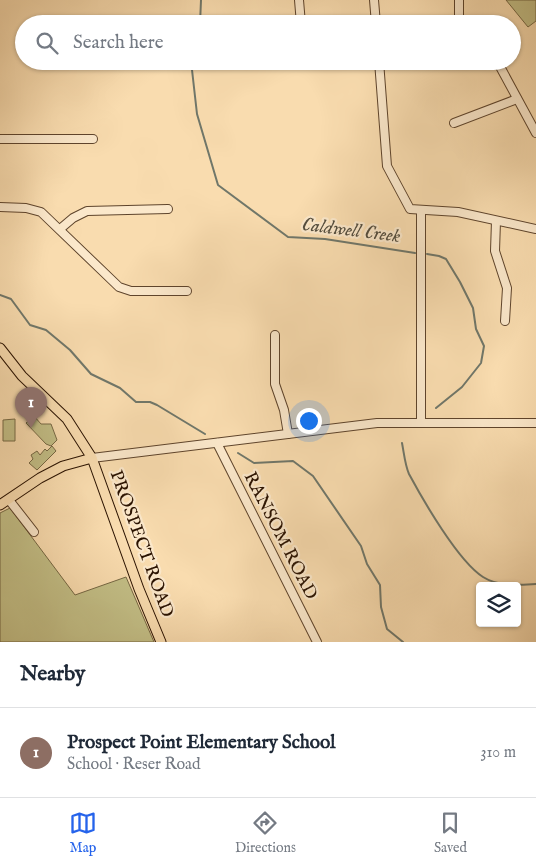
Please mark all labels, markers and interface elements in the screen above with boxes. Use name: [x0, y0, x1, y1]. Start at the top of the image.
search box: [15, 15, 521, 70]
icon: search: [33, 29, 61, 57]
text: Search here: [73, 31, 164, 55]
water label: Caldwell Creek: [300, 213, 402, 249]
pin: 1: [15, 387, 47, 428]
your location: [296, 408, 322, 434]
street label: PROSPECT ROAD: [104, 467, 178, 621]
street label: RANSOM ROAD: [238, 468, 322, 604]
map controls: [476, 582, 521, 627]
button: layers: [476, 582, 521, 627]
text: Nearby: [20, 661, 85, 688]
text: Prospect Point Elementary School: [67, 731, 335, 755]
text: 1: [33, 743, 39, 763]
text: 310 m: [480, 743, 516, 763]
text: School · Reser Road: [67, 755, 201, 775]
tab: Map: [69, 809, 97, 857]
tab: Directions: [235, 809, 296, 857]
tab: Saved: [434, 809, 467, 857]

